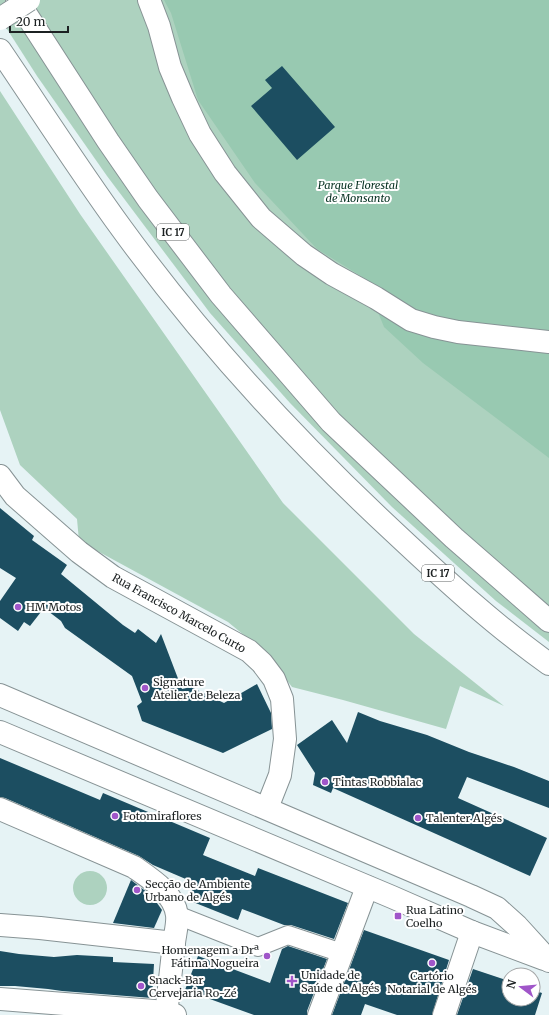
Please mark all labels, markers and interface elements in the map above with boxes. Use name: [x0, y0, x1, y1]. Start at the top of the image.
scale bar: [10, 8, 68, 34]
text: 20 m: [16, 14, 45, 29]
park label: Parque Florestal de Monsanto: [318, 178, 398, 205]
road number: IC 17: [157, 224, 189, 240]
road number: IC 17: [422, 565, 454, 581]
street label: Rua Francisco Marcelo Curto: [110, 570, 249, 656]
place label: HM Motos: [26, 600, 81, 614]
marker: HM Motos: [13, 602, 23, 612]
place label: Signature Atelier de Beleza: [152, 675, 240, 702]
marker: Signature Atelier de Beleza: [140, 683, 150, 693]
place label: Tintas Robbialac: [333, 775, 422, 789]
marker: Tintas Robbialac: [320, 777, 330, 787]
place label: Fotomiraflores: [123, 809, 202, 823]
marker: Fotomiraflores: [110, 811, 120, 821]
place label: Talenter Algés: [426, 811, 502, 825]
marker: Talenter Algés: [413, 813, 423, 823]
place label: Secção de Ambiente Urbano de Algés: [145, 877, 250, 904]
marker: Secção de Ambiente Urbano de Algés: [132, 885, 142, 895]
place label: Rua Latino Coelho: [406, 903, 464, 930]
marker: Rua Latino Coelho: [393, 911, 403, 921]
place label: Homenagem a Drª Fátima Nogueira: [161, 943, 259, 970]
marker: Homenagem a Drª Fátima Nogueira: [262, 951, 272, 961]
marker: Cartório Notarial de Algés: [427, 958, 437, 968]
north arrow: [501, 967, 541, 1007]
place label: Unidade de Saúde de Algés: [301, 968, 379, 995]
place label: Cartório Notarial de Algés: [387, 969, 477, 996]
place label: Snack-Bar Cervejaria Ro-Zé: [149, 973, 237, 1000]
marker: Unidade de Saúde de Algés: [286, 975, 298, 987]
text: N: [503, 978, 519, 990]
marker: Snack-Bar Cervejaria Ro-Zé: [136, 981, 146, 991]

